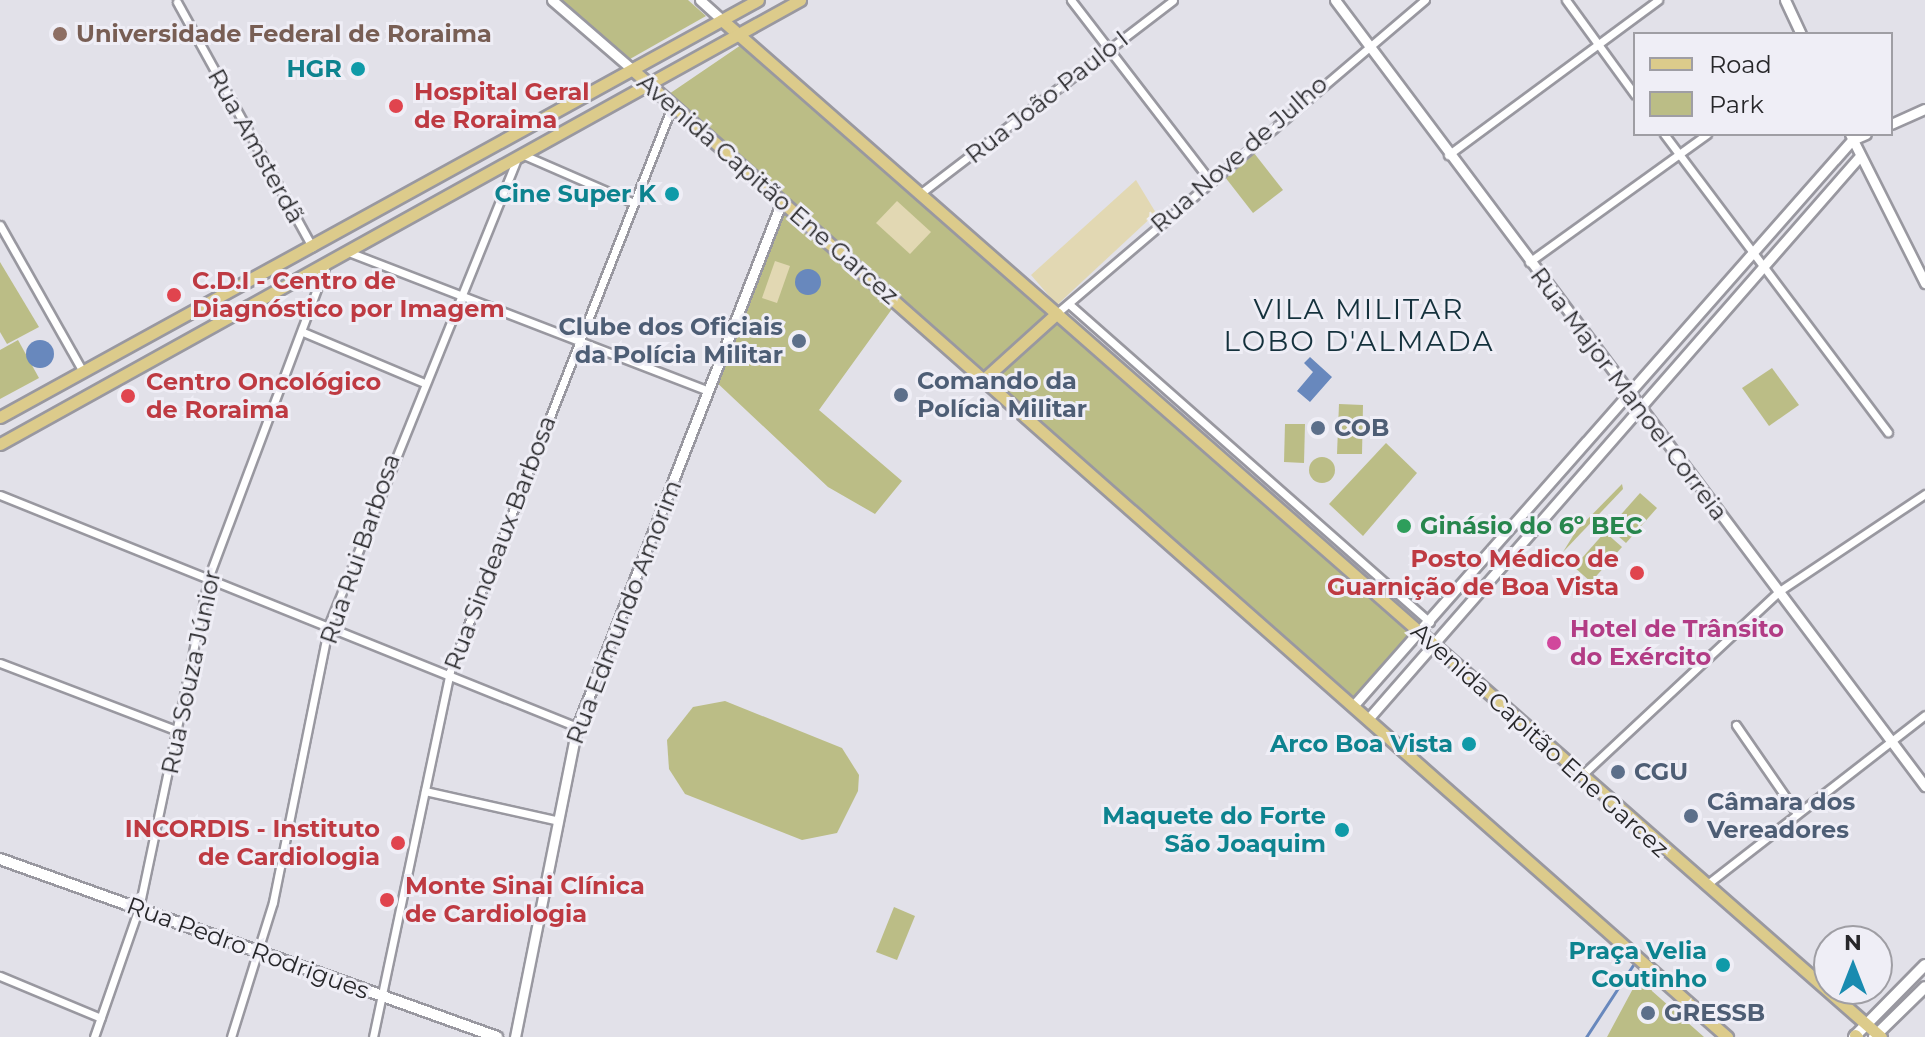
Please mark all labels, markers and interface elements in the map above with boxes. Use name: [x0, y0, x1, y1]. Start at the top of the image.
place label: Universidade Federal de Roraima: [76, 20, 492, 48]
marker: Universidade Federal de Roraima: [51, 25, 69, 43]
street label: Rua João Paulo I: [960, 25, 1134, 169]
legend: [1633, 32, 1893, 136]
text: Road: [1709, 50, 1772, 79]
place label: HGR: [286, 55, 342, 83]
marker: HGR: [349, 60, 367, 78]
street label: Rua Amsterdã: [202, 64, 310, 228]
street label: Avenida Capitão Ene Garcez: [632, 68, 904, 310]
street label: Rua Nove de Julho: [1145, 69, 1333, 239]
place label: Hospital Geral de Roraima: [414, 78, 590, 134]
text: Park: [1709, 90, 1764, 119]
marker: Hospital Geral de Roraima: [385, 95, 407, 117]
place label: Cine Super K: [494, 180, 656, 208]
marker: Cine Super K: [663, 185, 681, 203]
street label: Rua Major Manoel Correia: [1524, 262, 1734, 526]
place label: C.D.I - Centro de Diagnóstico por Imagem: [192, 267, 505, 323]
marker: C.D.I - Centro de Diagnóstico por Imagem: [163, 284, 185, 306]
district label: VILA MILITAR LOBO D'ALMADA: [1224, 292, 1494, 358]
place label: Clube dos Oficiais da Polícia Militar: [558, 313, 783, 369]
marker: Clube dos Oficiais da Polícia Militar: [790, 332, 808, 350]
place label: Comando da Polícia Militar: [917, 367, 1087, 423]
place label: Centro Oncológico de Roraima: [146, 368, 381, 424]
marker: Centro Oncológico de Roraima: [117, 385, 139, 407]
marker: Comando da Polícia Militar: [892, 386, 910, 404]
street label: Rua Sindeaux Barbosa: [438, 412, 562, 674]
place label: COB: [1334, 414, 1389, 442]
marker: COB: [1309, 419, 1327, 437]
street label: Rua Rui Barbosa: [314, 450, 406, 648]
street label: Rua Edmundo Amorim: [560, 476, 688, 748]
place label: Ginásio do 6º BEC: [1420, 512, 1643, 540]
marker: Ginásio do 6º BEC: [1395, 517, 1413, 535]
place label: Posto Médico de Guarnição de Boa Vista: [1327, 545, 1619, 601]
marker: Posto Médico de Guarnição de Boa Vista: [1626, 562, 1648, 584]
street label: Rua Souza Júnior: [155, 567, 227, 777]
place label: Hotel de Trânsito do Exército: [1570, 615, 1784, 671]
street label: Avenida Capitão Ene Garcez: [1405, 617, 1675, 863]
marker: Hotel de Trânsito do Exército: [1545, 634, 1563, 652]
place label: Arco Boa Vista: [1270, 730, 1453, 758]
marker: Arco Boa Vista: [1460, 735, 1478, 753]
place label: CGU: [1634, 758, 1688, 786]
marker: CGU: [1609, 763, 1627, 781]
place label: Câmara dos Vereadores: [1707, 788, 1855, 844]
place label: Maquete do Forte São Joaquim: [1102, 802, 1326, 858]
marker: Câmara dos Vereadores: [1682, 807, 1700, 825]
place label: INCORDIS - Instituto de Cardiologia: [125, 815, 380, 871]
marker: Maquete do Forte São Joaquim: [1333, 821, 1351, 839]
marker: INCORDIS - Instituto de Cardiologia: [387, 832, 409, 854]
place label: Monte Sinai Clínica de Cardiologia: [405, 872, 645, 928]
marker: Monte Sinai Clínica de Cardiologia: [376, 889, 398, 911]
street label: Rua Pedro Rodrigues: [123, 891, 373, 1005]
north arrow: [1813, 925, 1893, 1005]
text: N: [1844, 929, 1862, 956]
place label: Praça Velia Coutinho: [1569, 937, 1707, 993]
marker: Praça Velia Coutinho: [1714, 956, 1732, 974]
place label: GRESSB: [1664, 999, 1765, 1027]
marker: GRESSB: [1639, 1004, 1657, 1022]

